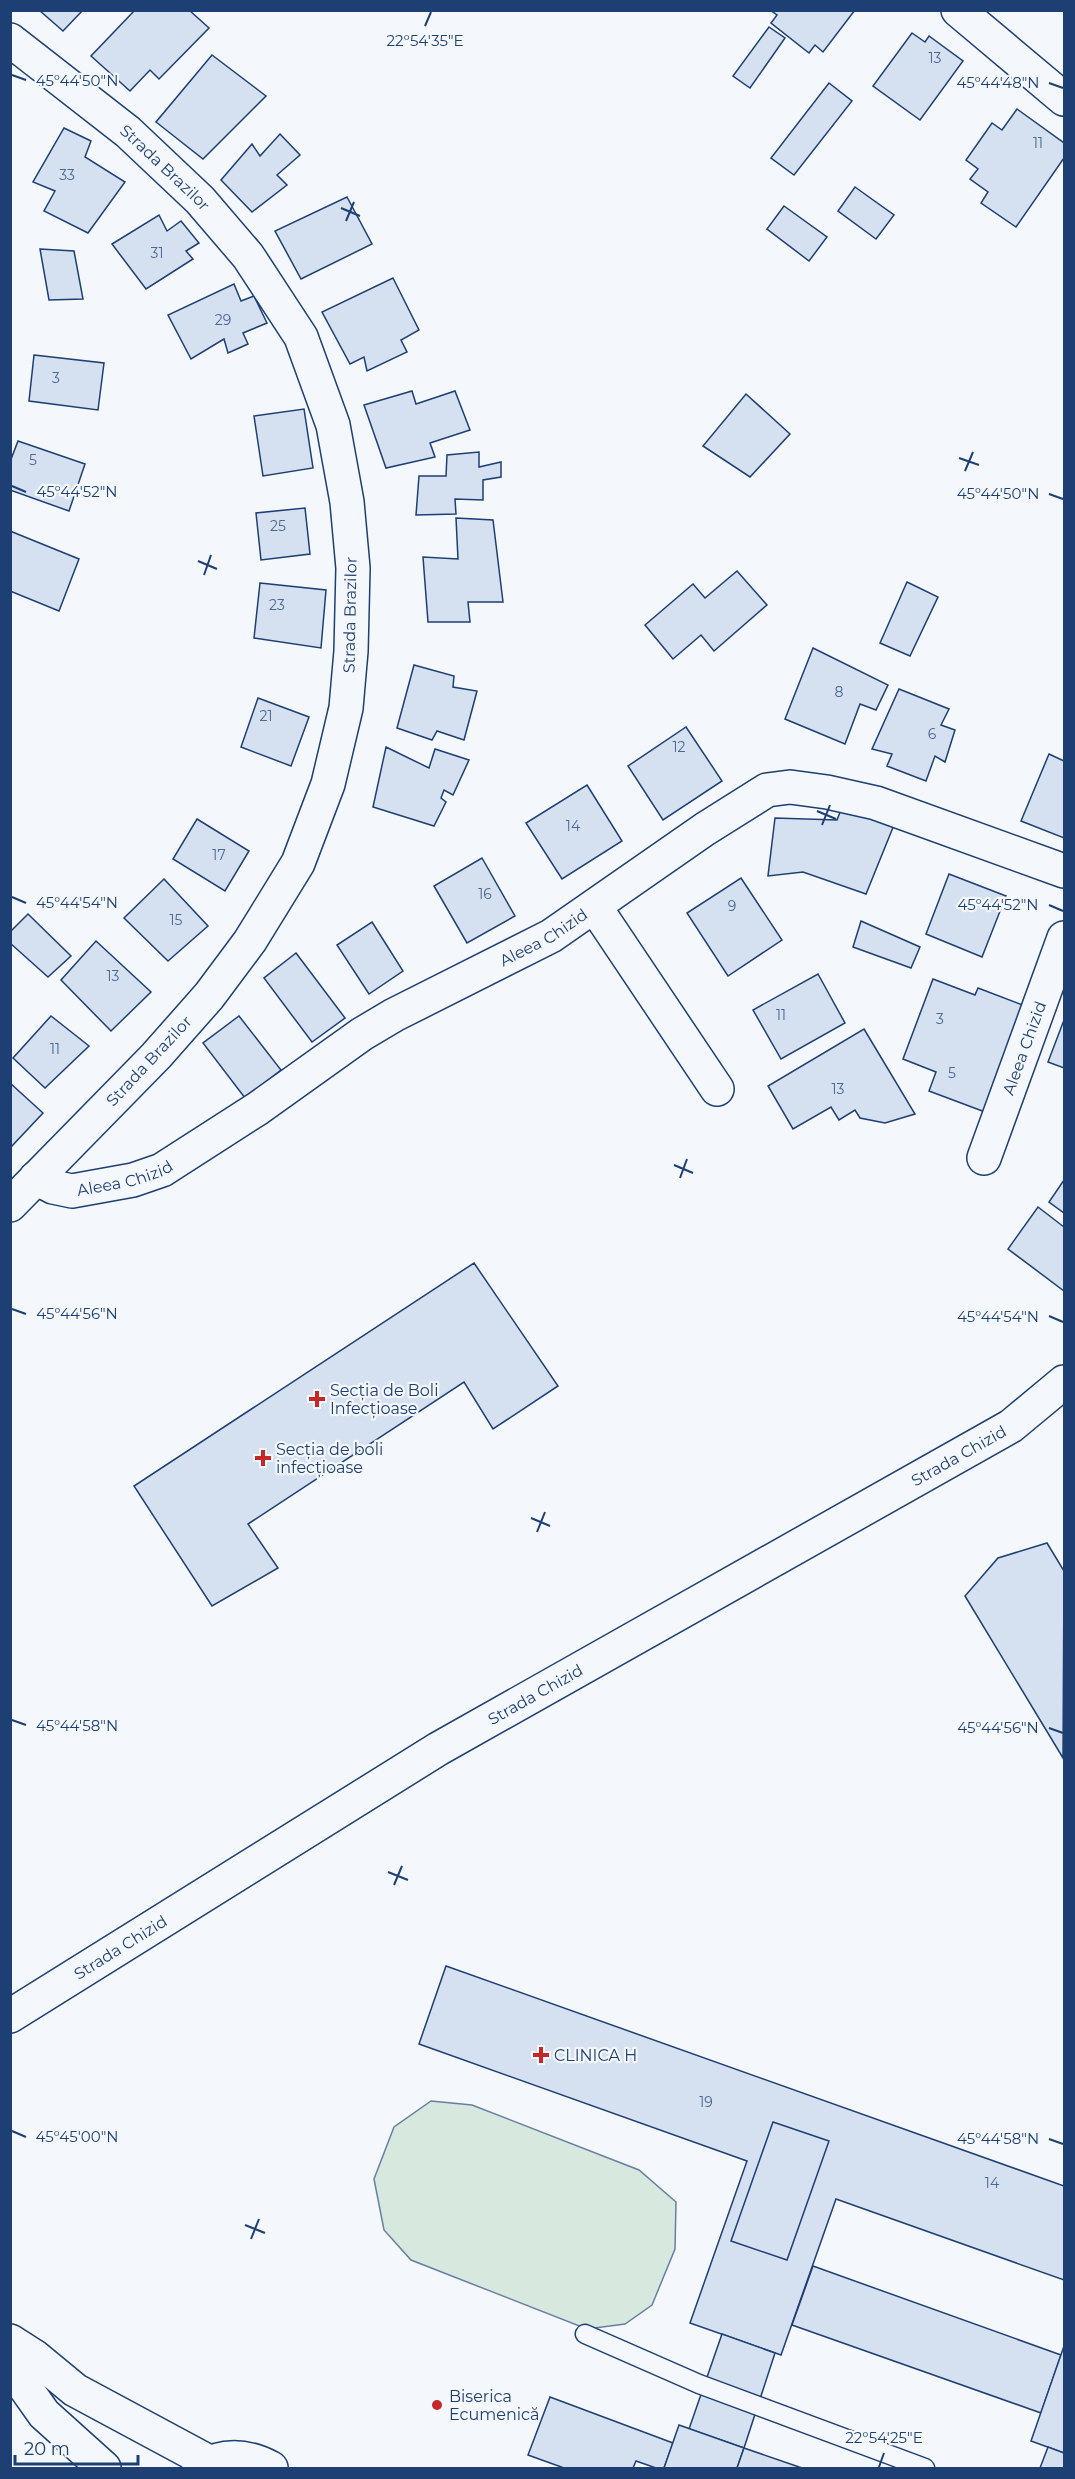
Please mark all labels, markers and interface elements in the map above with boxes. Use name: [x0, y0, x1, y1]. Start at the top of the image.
text: 22°54'35"E: [386, 31, 464, 50]
house number: 13: [929, 49, 942, 67]
text: 45°44'50"N: [36, 71, 118, 90]
text: 45°44'48"N: [956, 73, 1040, 92]
street label: Strada Brazilor: [117, 120, 214, 214]
house number: 11: [1033, 134, 1043, 152]
house number: 33: [59, 166, 75, 184]
house number: 31: [151, 244, 163, 262]
house number: 29: [215, 311, 231, 329]
house number: 3: [52, 369, 60, 387]
house number: 5: [29, 451, 37, 469]
text: 45°44'52"N: [36, 482, 118, 501]
text: 45°44'50"N: [957, 484, 1039, 503]
house number: 25: [270, 517, 286, 535]
street label: Strada Brazilor: [339, 557, 361, 673]
house number: 23: [269, 596, 285, 614]
house number: 8: [835, 683, 844, 701]
house number: 21: [259, 707, 273, 725]
house number: 6: [928, 725, 937, 743]
house number: 12: [672, 738, 686, 756]
house number: 14: [566, 817, 581, 835]
house number: 17: [212, 846, 226, 864]
house number: 16: [478, 885, 492, 903]
text: 45°44'54"N: [36, 893, 118, 912]
text: 45°44'52"N: [957, 895, 1039, 914]
house number: 9: [728, 897, 736, 915]
street label: Aleea Chizid: [496, 904, 591, 970]
house number: 15: [170, 911, 183, 929]
house number: 13: [107, 967, 120, 985]
street label: Aleea Chizid: [998, 999, 1050, 1098]
house number: 11: [776, 1006, 786, 1024]
house number: 3: [936, 1010, 944, 1028]
street label: Strada Brazilor: [102, 1012, 196, 1110]
house number: 11: [50, 1040, 60, 1058]
house number: 5: [948, 1064, 956, 1082]
house number: 13: [832, 1080, 845, 1098]
street label: Aleea Chizid: [75, 1156, 176, 1199]
text: 45°44'56"N: [36, 1304, 118, 1323]
text: 45°44'54"N: [957, 1307, 1039, 1326]
place label: Secția de Boli Infecțioase: [330, 1381, 438, 1419]
marker: Secția de Boli Infecțioase: [308, 1390, 326, 1408]
street label: Strada Chizid: [908, 1421, 1009, 1490]
place label: Secția de boli infecțioase: [276, 1440, 383, 1478]
marker: Secția de boli infecțioase: [254, 1449, 272, 1467]
street label: Strada Chizid: [484, 1660, 586, 1729]
text: 45°44'58"N: [36, 1716, 118, 1735]
text: 45°44'56"N: [957, 1718, 1039, 1737]
street label: Strada Chizid: [70, 1911, 170, 1983]
marker: CLINICA H: [532, 2046, 550, 2064]
place label: CLINICA H: [554, 2046, 637, 2065]
house number: 19: [699, 2093, 713, 2111]
text: 45°45'00"N: [35, 2127, 119, 2146]
text: 45°44'58"N: [957, 2129, 1039, 2148]
house number: 14: [985, 2174, 1000, 2192]
place label: Biserica Ecumenică: [449, 2387, 540, 2424]
marker: Biserica Ecumenică: [430, 2398, 444, 2412]
scale bar: [15, 2428, 138, 2466]
text: 22°54'25"E: [845, 2428, 923, 2447]
text: 20 m: [24, 2438, 70, 2460]

